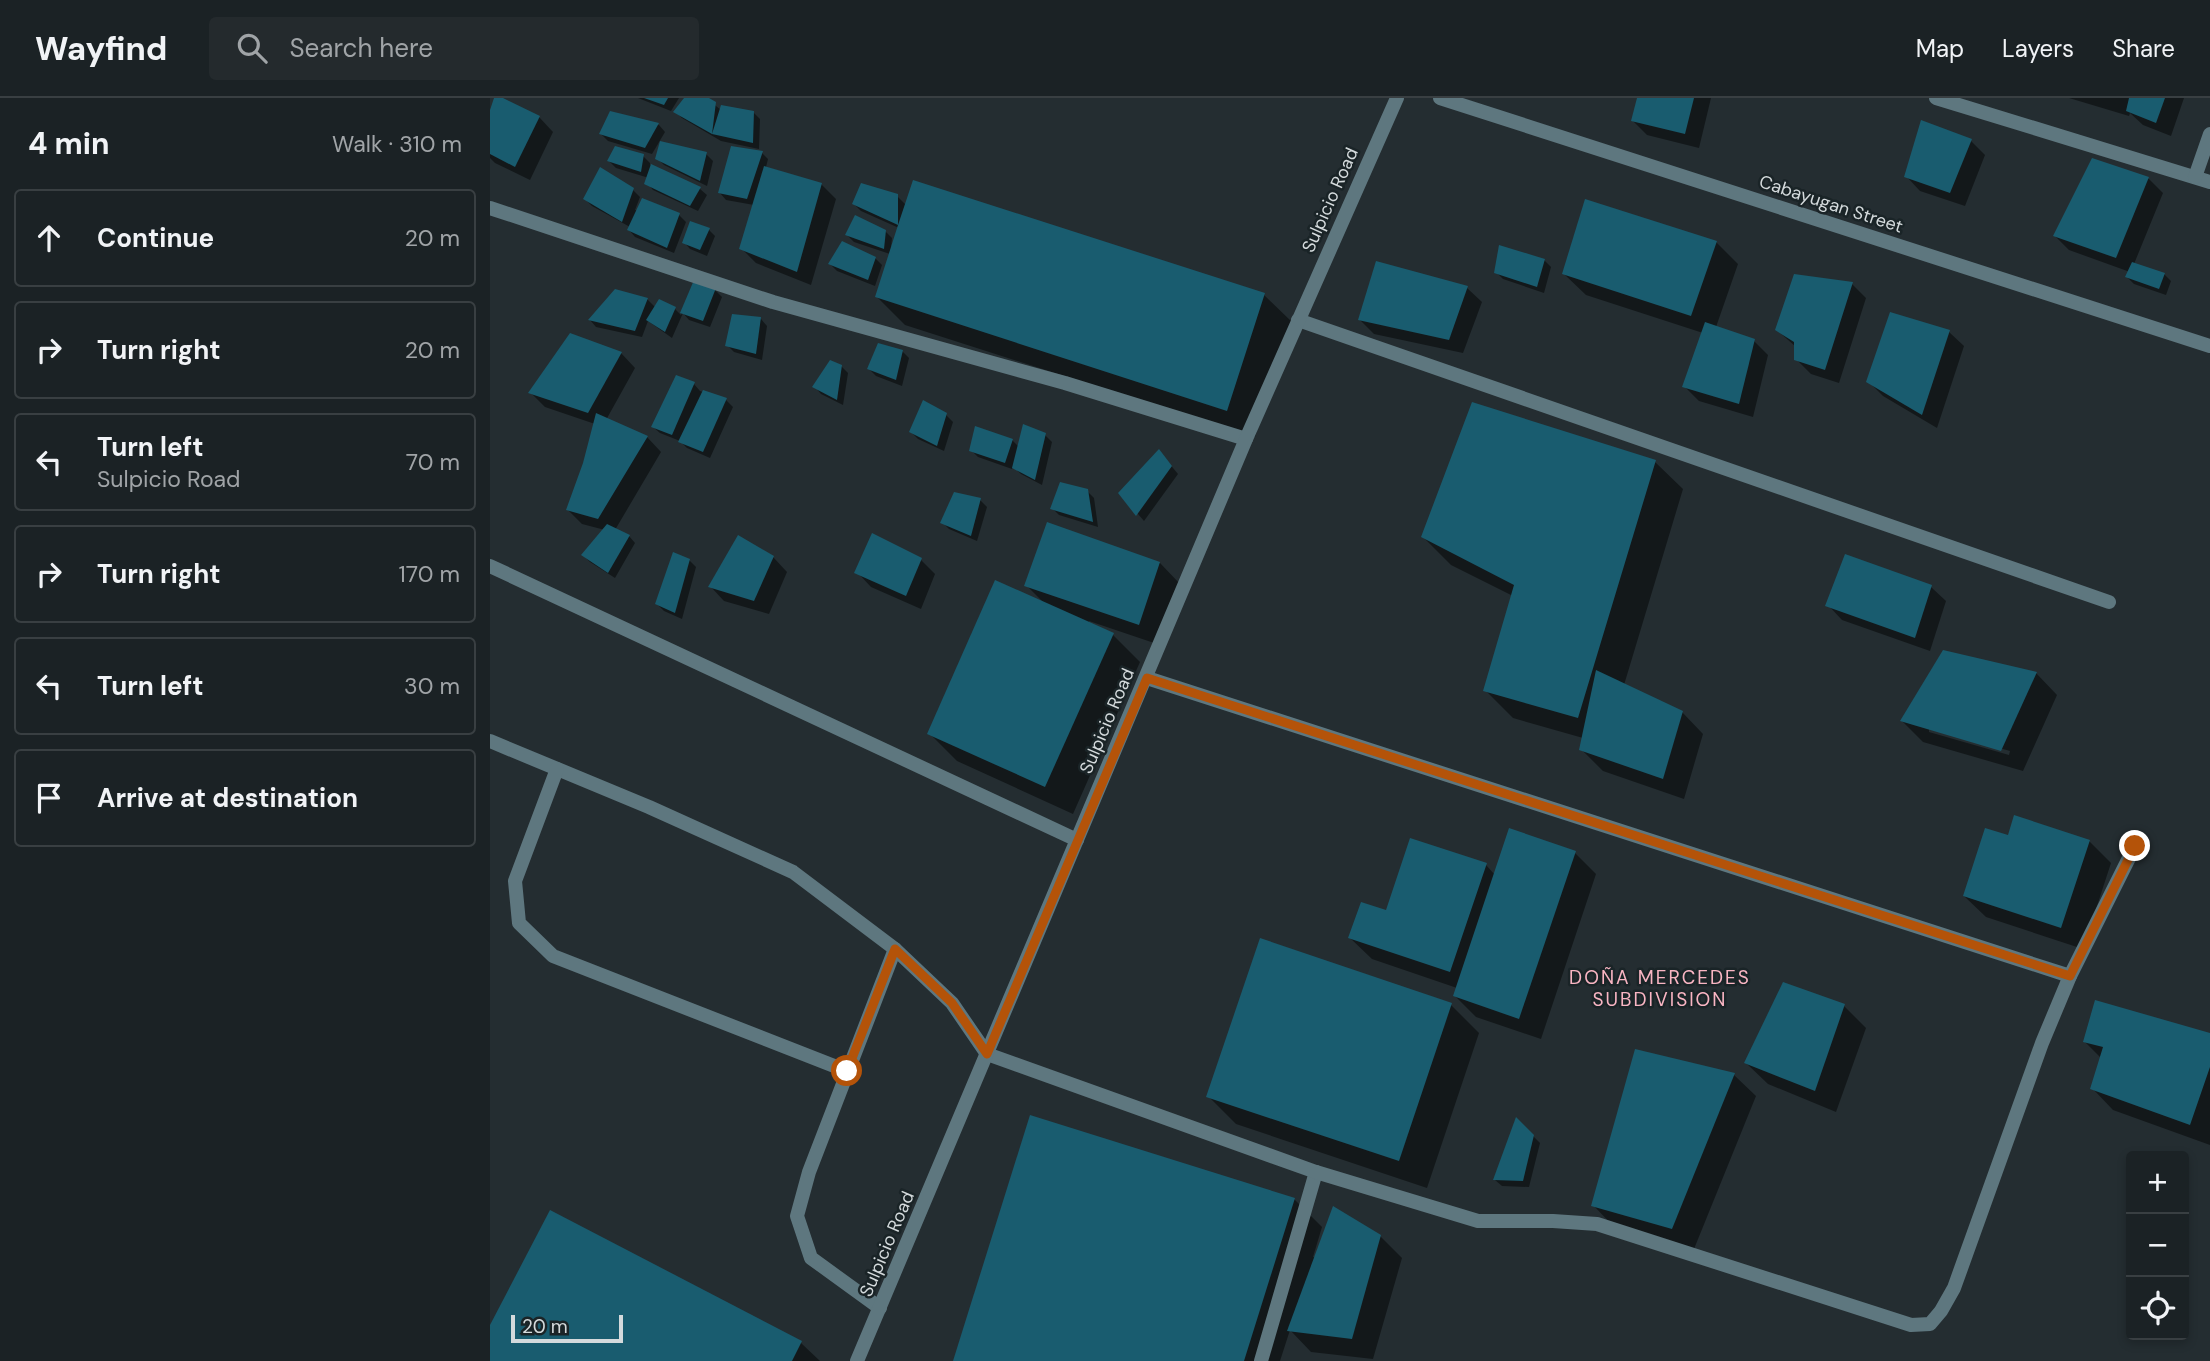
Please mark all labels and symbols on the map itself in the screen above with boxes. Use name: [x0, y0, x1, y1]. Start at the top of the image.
street label: Sulpicio Road: [1296, 144, 1364, 256]
street label: Cabayugan Street: [1756, 169, 1906, 239]
street label: Sulpicio Road: [1074, 665, 1140, 777]
route end: [2119, 830, 2150, 861]
district label: DOÑA MERCEDES SUBDIVISION: [1569, 965, 1751, 1012]
route start: [831, 1055, 862, 1086]
street label: Sulpicio Road: [854, 1188, 920, 1300]
scale bar: [511, 1312, 623, 1344]

